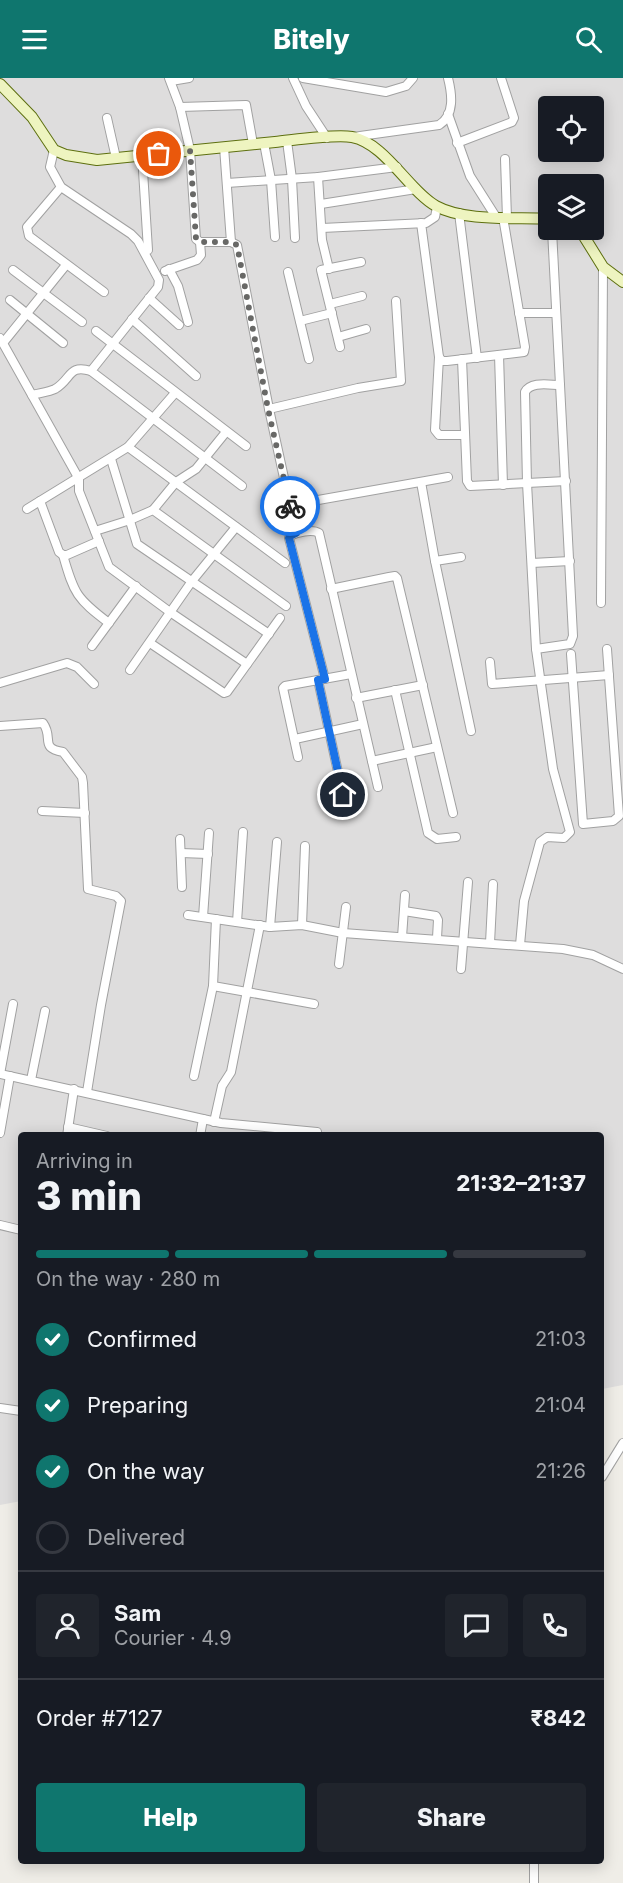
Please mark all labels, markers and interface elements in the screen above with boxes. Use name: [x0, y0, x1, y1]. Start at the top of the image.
icon: menu: [18, 23, 51, 56]
text: Bitely: [273, 23, 350, 56]
icon: search: [572, 23, 605, 56]
map controls: [538, 96, 604, 240]
button: locate: [538, 96, 604, 162]
pin: [133, 128, 184, 179]
icon: bag: [142, 137, 175, 170]
button: layers: [538, 174, 604, 240]
courier: [260, 476, 320, 536]
icon: bike: [274, 490, 307, 523]
pin: [317, 769, 368, 820]
icon: home: [326, 778, 359, 811]
text: Arriving in: [36, 1149, 133, 1173]
text: 21:32–21:37: [456, 1170, 586, 1196]
text: 3 min: [36, 1172, 142, 1219]
text: On the way · 280 m: [36, 1267, 220, 1291]
icon: check: [36, 1323, 69, 1356]
text: Confirmed: [87, 1326, 197, 1352]
text: 21:03: [535, 1327, 586, 1351]
icon: check: [36, 1389, 69, 1422]
text: Preparing: [87, 1392, 188, 1418]
text: 21:04: [534, 1393, 586, 1417]
icon: check: [36, 1455, 69, 1488]
text: On the way: [87, 1458, 205, 1484]
text: 21:26: [535, 1459, 586, 1483]
text: Delivered: [87, 1524, 185, 1550]
button: person: [36, 1594, 99, 1657]
button: chat: [445, 1594, 508, 1657]
button: phone: [523, 1594, 586, 1657]
text: Sam: [114, 1600, 161, 1626]
text: Courier · 4.9: [114, 1626, 232, 1650]
text: Order #7127: [36, 1705, 163, 1731]
text: ₹842: [530, 1705, 586, 1731]
button: Help: [36, 1783, 305, 1852]
button: Share: [317, 1783, 586, 1852]

